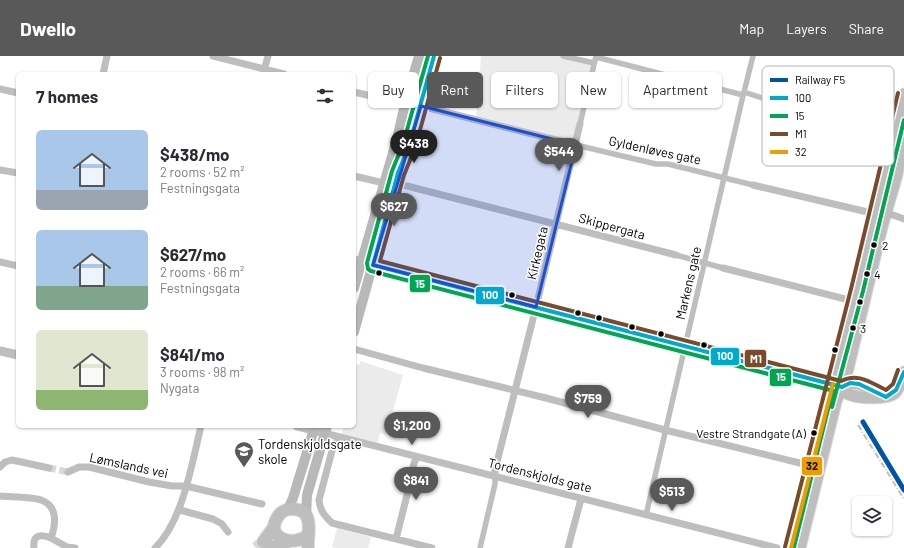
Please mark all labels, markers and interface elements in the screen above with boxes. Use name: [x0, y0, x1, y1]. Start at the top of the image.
text: Dwello: [20, 17, 76, 40]
text: Map: [739, 20, 764, 37]
text: Layers: [786, 20, 827, 37]
text: Share: [849, 20, 884, 37]
legend: [762, 66, 894, 166]
chip: Buy: [368, 72, 419, 108]
chip: Rent: [427, 72, 483, 108]
chip: Filters: [491, 72, 558, 108]
chip: New: [566, 72, 621, 108]
chip: Apartment: [629, 72, 722, 108]
text: Railway F5: [795, 73, 846, 86]
icon: filters: [314, 85, 336, 107]
text: 7 homes: [36, 86, 98, 106]
text: 100: [795, 91, 811, 104]
text: 15: [795, 109, 805, 122]
text: M1: [795, 127, 807, 140]
pin: $438: [390, 130, 438, 164]
street label: Gyldenløves gate: [607, 132, 703, 168]
text: $438: [399, 135, 429, 151]
pin: $544: [535, 138, 583, 172]
text: $544: [544, 143, 574, 159]
text: $438/mo: [160, 144, 230, 164]
text: 32: [795, 145, 807, 158]
icon: home: [68, 146, 116, 194]
text: 2 rooms · 52 m²: [160, 164, 245, 180]
text: Festningsgata: [160, 180, 240, 196]
pin: $627: [370, 193, 418, 227]
text: $627: [380, 198, 408, 214]
street label: Skippergata: [577, 209, 647, 243]
street label: Kirkegata: [523, 225, 551, 281]
place label: 2: [882, 238, 888, 252]
marker: 2: [869, 240, 879, 250]
text: $627/mo: [160, 244, 226, 264]
street label: Markens gate: [672, 245, 704, 321]
icon: home: [68, 246, 116, 294]
text: 2 rooms · 66 m²: [160, 264, 244, 280]
place label: 4: [874, 267, 881, 281]
unlabelled marker: [374, 268, 384, 278]
marker: 4: [862, 269, 872, 279]
line badge: 15: [409, 274, 431, 293]
text: 15: [415, 277, 425, 290]
text: Festningsgata: [160, 280, 240, 296]
line badge: 100: [475, 286, 505, 305]
text: 100: [482, 288, 498, 301]
unlabelled marker: [507, 290, 517, 300]
unlabelled marker: [855, 297, 865, 307]
unlabelled marker: [573, 308, 583, 318]
unlabelled marker: [594, 313, 604, 323]
place label: 3: [860, 321, 866, 335]
unlabelled marker: [627, 322, 637, 332]
marker: 3: [848, 323, 858, 333]
unlabelled marker: [656, 329, 666, 339]
unlabelled marker: [699, 340, 709, 350]
text: $841/mo: [160, 344, 225, 364]
unlabelled marker: [830, 345, 840, 355]
icon: home: [68, 346, 116, 394]
line badge: 100: [710, 347, 740, 366]
text: 100: [717, 349, 733, 362]
line badge: M1: [744, 349, 767, 368]
text: M1: [750, 352, 762, 365]
text: 3 rooms · 98 m²: [160, 364, 244, 380]
line badge: 15: [769, 368, 792, 387]
text: 15: [776, 370, 786, 383]
text: Nygata: [160, 380, 199, 396]
pin: $759: [564, 385, 612, 419]
text: $759: [574, 390, 602, 406]
pin: $1,200: [379, 412, 445, 446]
text: $1,200: [393, 417, 431, 433]
place label: Vestre Strandgate (A): [696, 426, 807, 440]
marker: Vestre Strandgate (A): [809, 428, 819, 438]
place label: Tordenskjoldsgate skole: [258, 436, 362, 467]
school or university icon: Tordenskjoldsgate skole: [233, 440, 255, 468]
street label: Lømslands vei: [88, 449, 170, 481]
street label: Tordenskjolds gate: [487, 454, 594, 496]
line badge: 32: [801, 456, 823, 476]
text: 32: [806, 459, 818, 472]
pin: $841: [392, 467, 440, 501]
text: $841: [403, 472, 429, 488]
pin: $513: [648, 478, 696, 512]
text: $513: [659, 483, 685, 499]
map controls: [852, 496, 892, 536]
button: layers: [852, 496, 892, 536]

